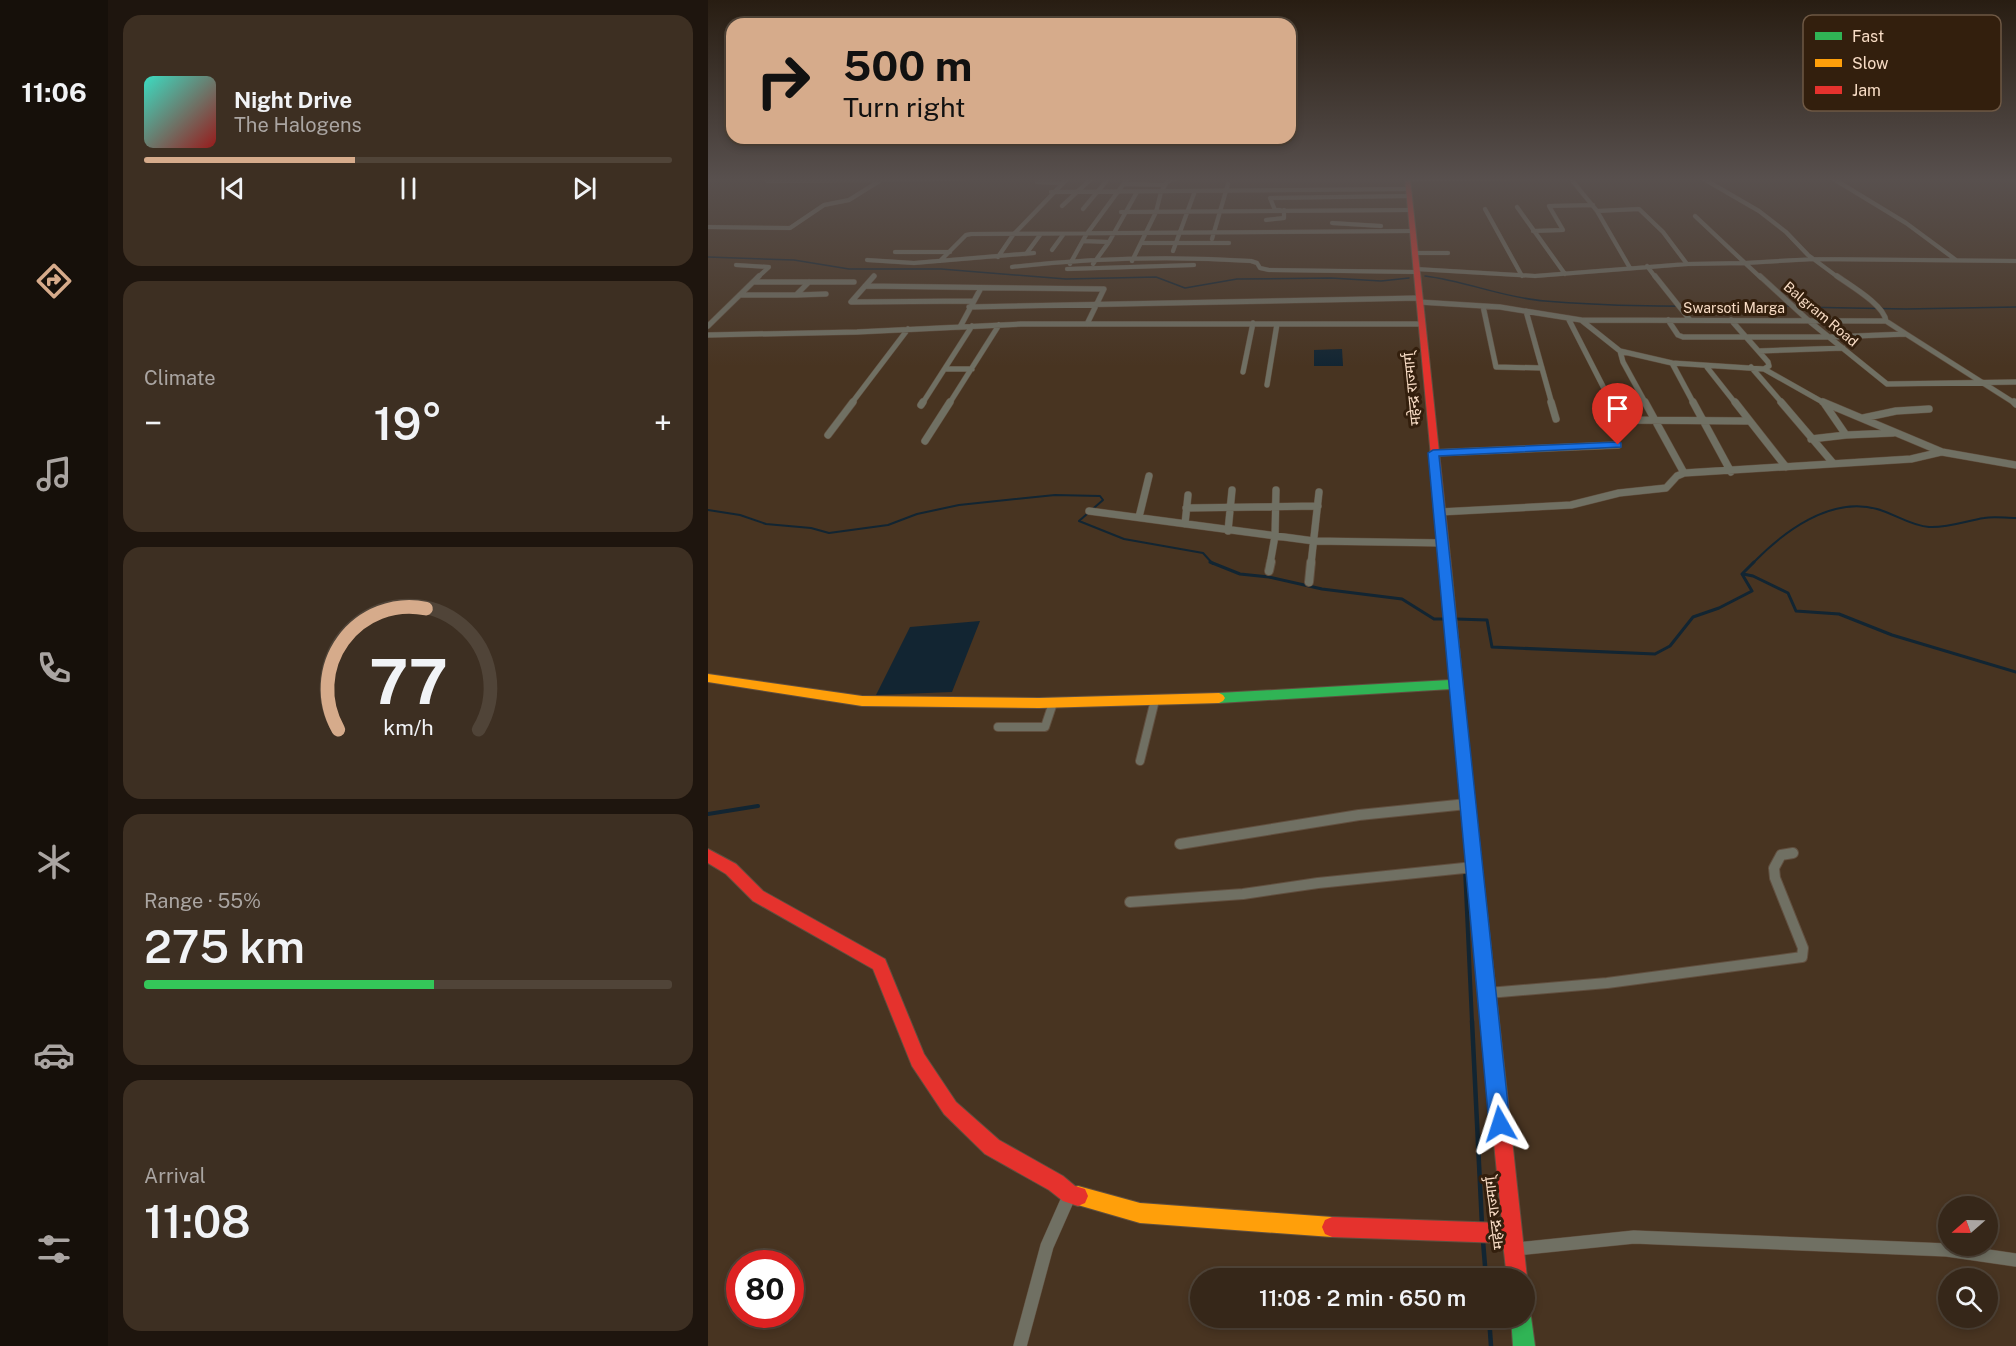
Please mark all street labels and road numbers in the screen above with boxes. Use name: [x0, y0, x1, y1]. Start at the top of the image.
street label: Balgram Road: [1781, 278, 1861, 350]
street label: Swarsoti Marga: [1683, 300, 1785, 316]
street label: महेन्द्र राज्मार्ग्: [1399, 350, 1426, 426]
street label: महेन्द्र राज्मार्ग्: [1480, 1174, 1508, 1250]

